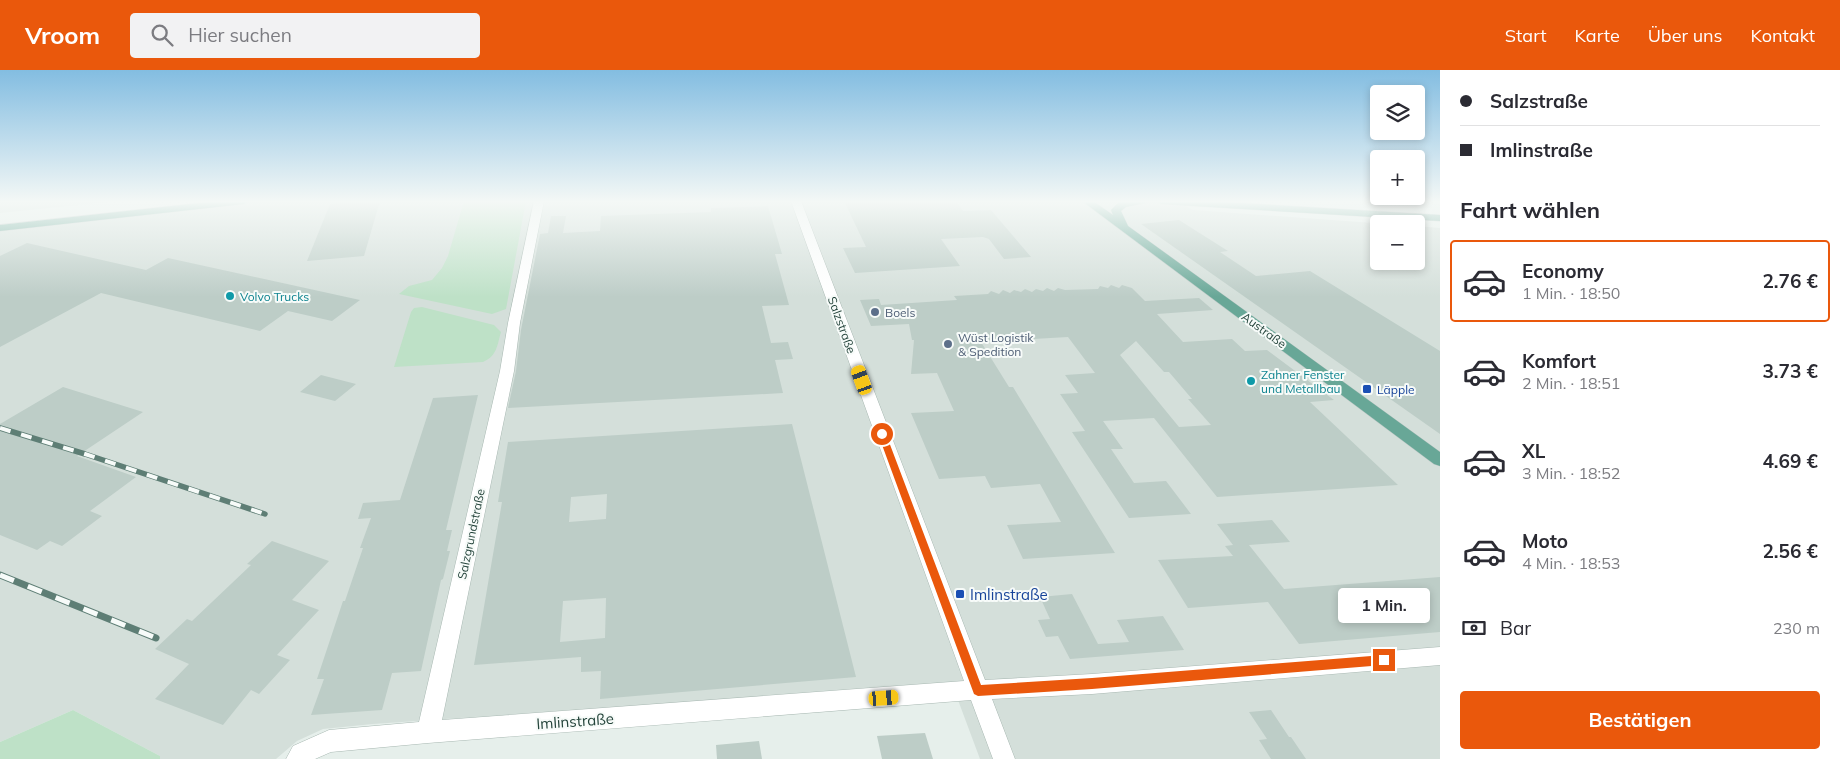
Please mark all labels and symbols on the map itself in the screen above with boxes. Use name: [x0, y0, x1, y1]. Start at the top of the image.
place label: Volvo Trucks: [240, 289, 309, 304]
marker: Volvo Trucks: [224, 290, 236, 302]
street label: Salzstraße: [825, 295, 859, 355]
place label: Boels: [885, 305, 915, 320]
marker: Boels: [869, 306, 881, 318]
street label: Austraße: [1239, 309, 1289, 351]
place label: Wüst Logistik & Spedition: [958, 330, 1034, 359]
marker: Wüst Logistik & Spedition: [942, 338, 954, 350]
car: [849, 363, 874, 397]
place label: Zahner Fenster und Metallbau: [1261, 367, 1345, 396]
marker: Zahner Fenster und Metallbau: [1245, 375, 1257, 387]
place label: Läpple: [1377, 382, 1415, 397]
marker: Läpple: [1361, 383, 1373, 395]
route start: [871, 423, 893, 445]
street label: Salzgrundstraße: [454, 487, 488, 581]
place label: Imlinstraße: [970, 585, 1048, 604]
marker: Imlinstraße: [954, 588, 966, 600]
callout: 1 Min.: [1338, 588, 1430, 622]
route end: [1373, 649, 1395, 671]
car: [868, 689, 899, 707]
street label: Imlinstraße: [536, 709, 614, 733]

